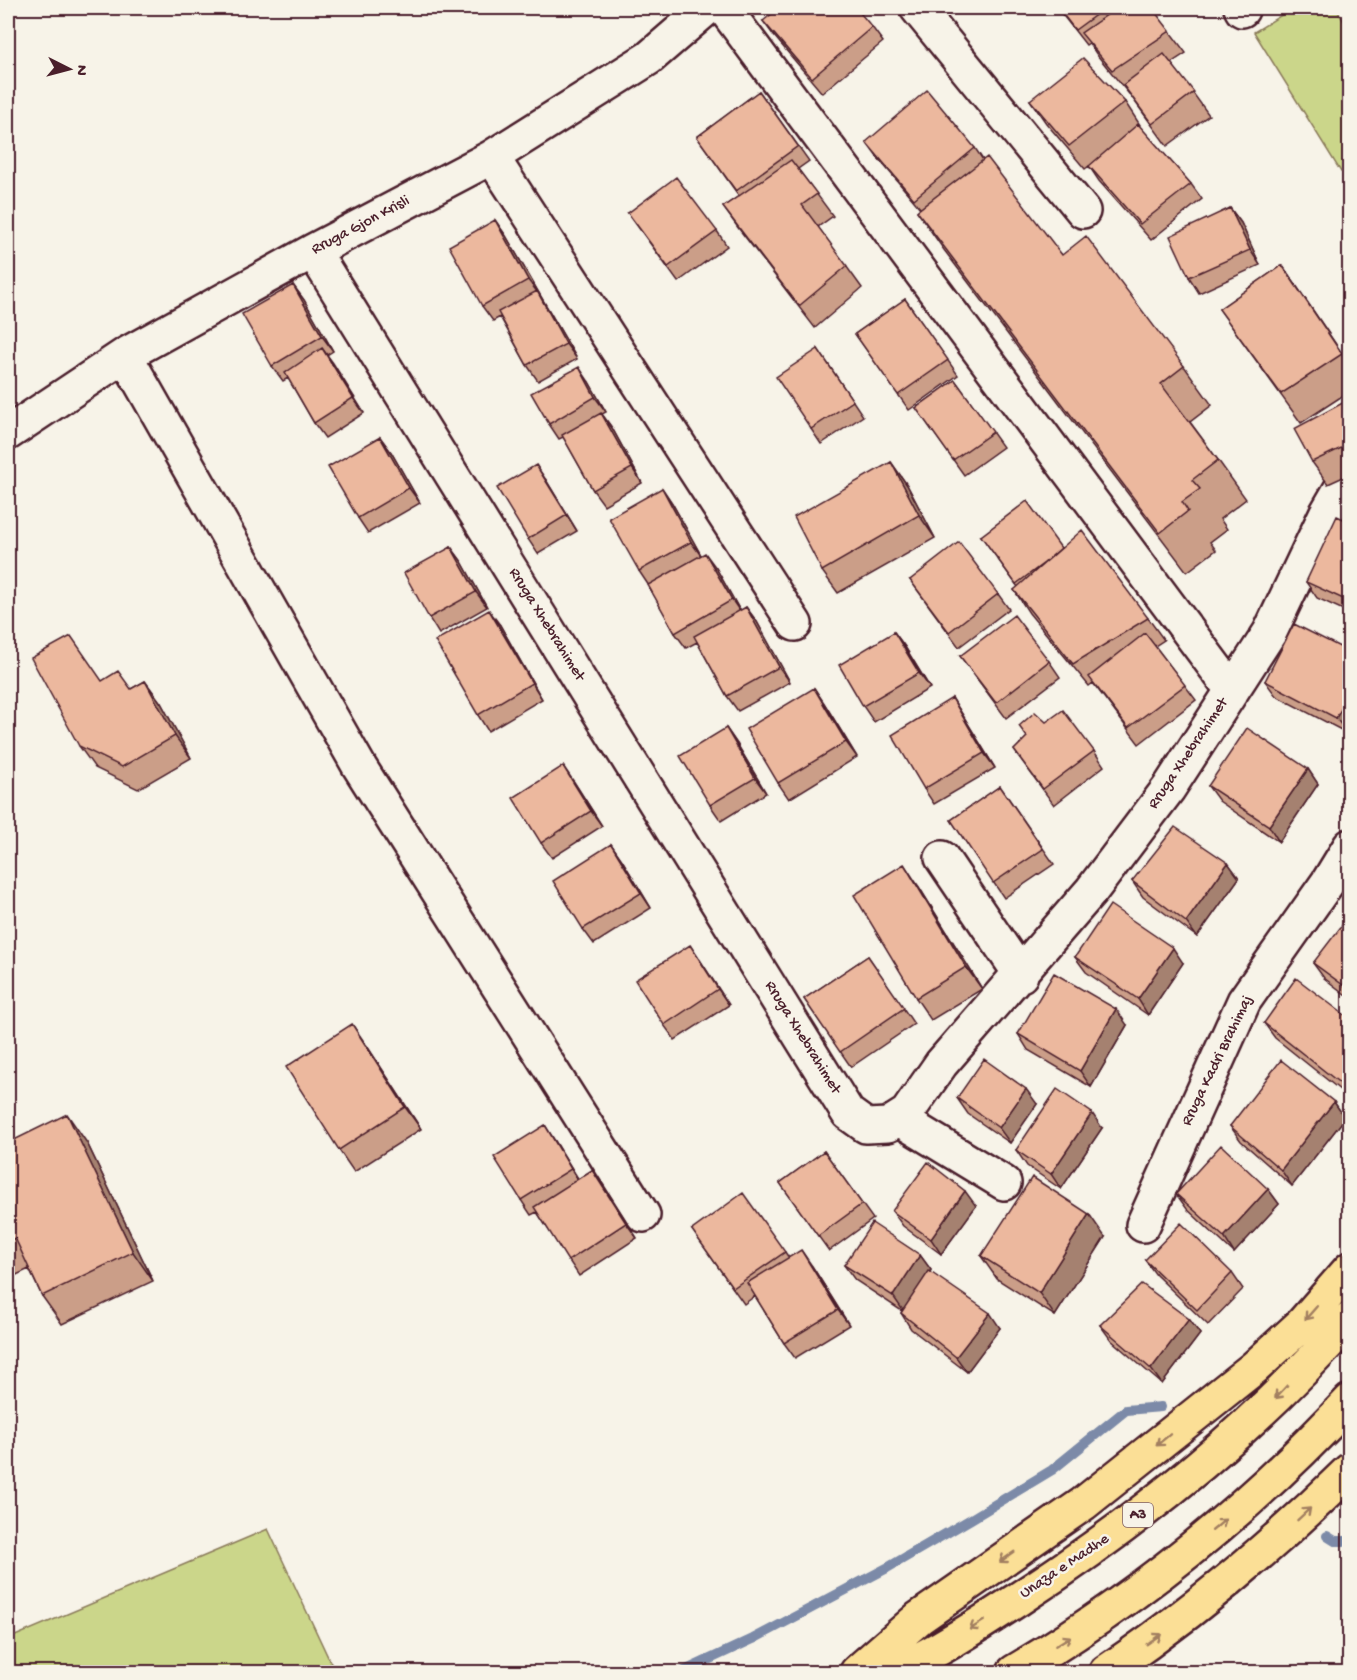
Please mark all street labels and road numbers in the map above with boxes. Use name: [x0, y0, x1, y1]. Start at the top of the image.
street label: Rruga Gjon Krisli: [309, 192, 413, 260]
street label: Rruga Xhebrahimet: [504, 565, 589, 686]
street label: Rruga Xhebrahimet: [1145, 694, 1234, 813]
street label: Rruga Xhebrahimet: [760, 978, 845, 1099]
street label: Rruga Kadri Brahimaj: [1178, 993, 1258, 1129]
road number: A3: [1123, 1503, 1153, 1527]
street label: Unaza e Madhe: [1017, 1530, 1114, 1604]

